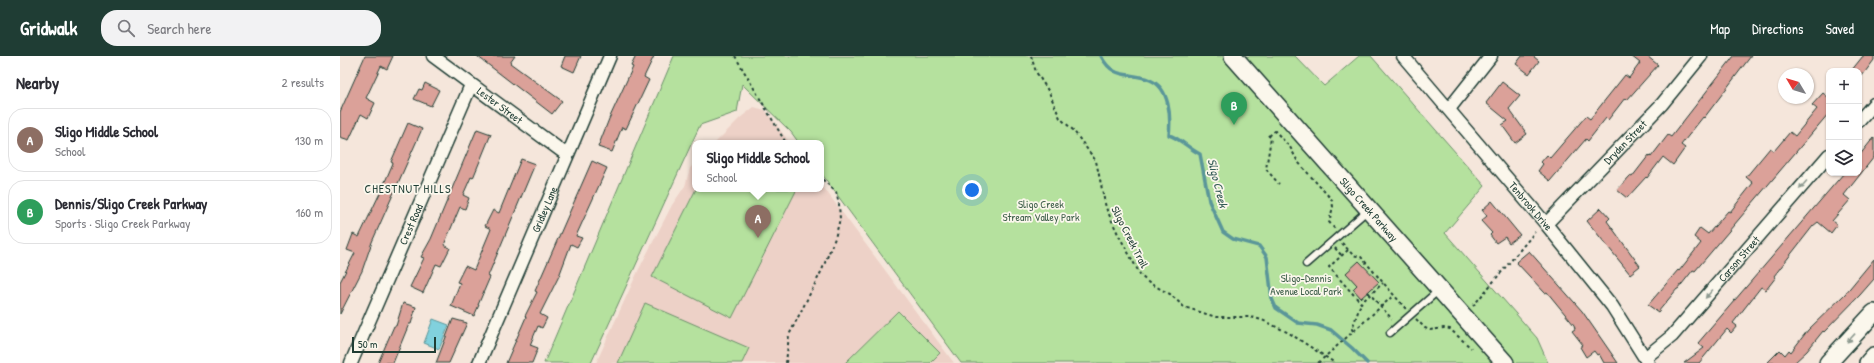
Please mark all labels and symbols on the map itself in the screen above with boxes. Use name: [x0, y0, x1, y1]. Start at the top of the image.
north arrow: [1778, 68, 1814, 104]
street label: Lester Street: [474, 84, 526, 127]
pin: B: [1221, 92, 1247, 125]
street label: Dryden Street: [1601, 117, 1650, 167]
water label: Sligo Creek: [1204, 157, 1233, 210]
street label: Sligo Creek Parkway: [1337, 174, 1401, 245]
street label: Tenbrook Drive: [1506, 179, 1556, 234]
district label: CHESTNUT HILLS: [365, 180, 451, 197]
your location: [962, 180, 982, 200]
one-way arrow: [1799, 180, 1808, 190]
street label: Gridley Lane: [529, 184, 561, 234]
park label: Sligo Creek Stream Valley Park: [1003, 197, 1080, 224]
street label: Crest Road: [396, 201, 426, 247]
street label: Sligo Creek Trail: [1108, 204, 1152, 270]
pin: A: [745, 205, 771, 238]
street label: Carson Street: [1715, 233, 1763, 285]
park label: Sligo-Dennis Avenue Local Park: [1270, 271, 1342, 298]
one-way arrow: [1705, 289, 1714, 298]
one-way arrow: [1846, 333, 1856, 343]
scale bar: [352, 335, 436, 354]

